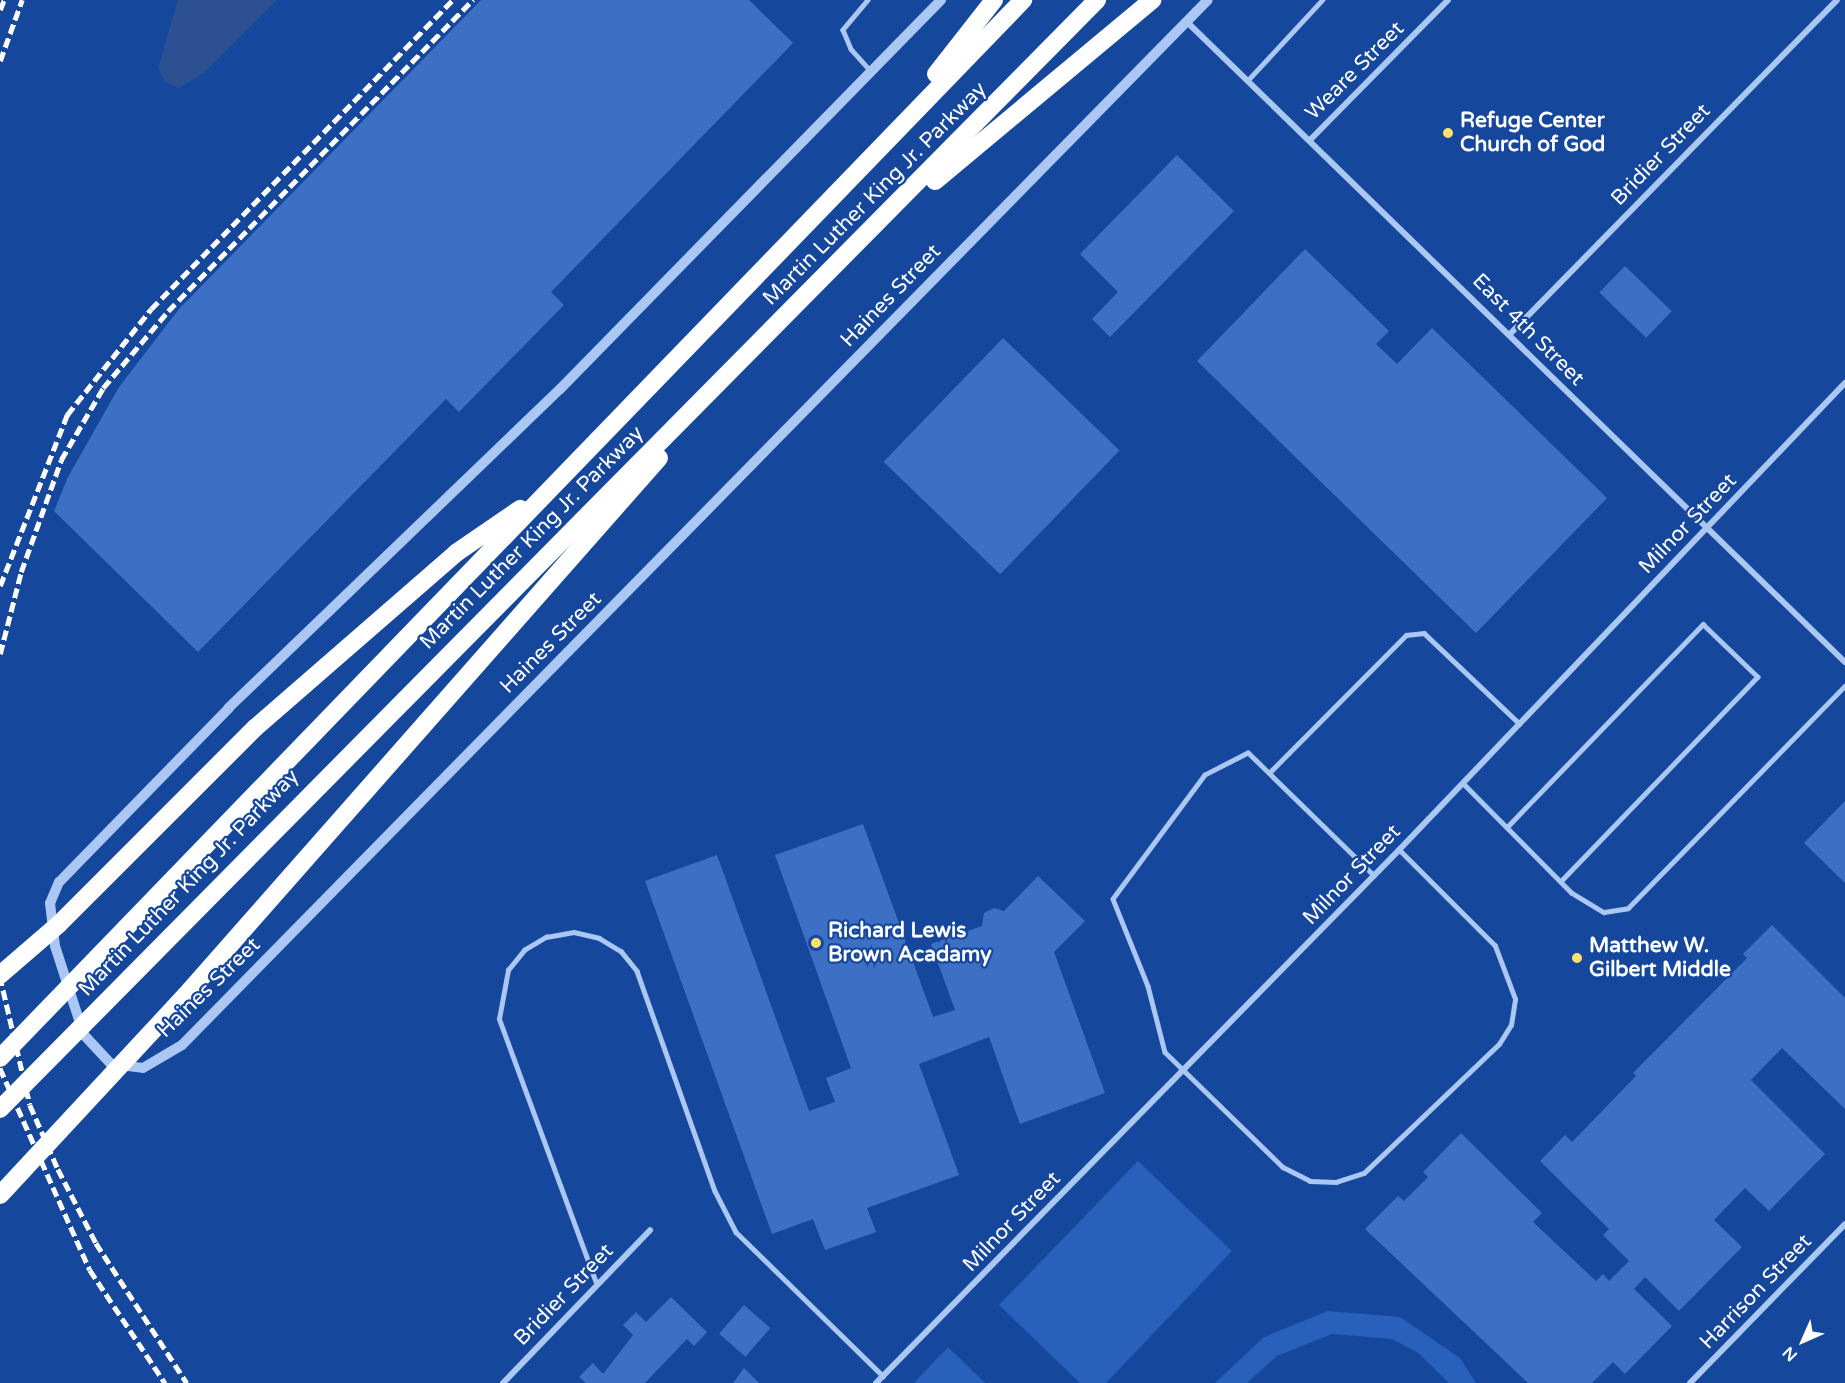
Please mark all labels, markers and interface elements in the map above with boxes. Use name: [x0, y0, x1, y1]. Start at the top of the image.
street label: Weare Street: [1300, 16, 1410, 126]
street label: Martin Luther King Jr. Parkway: [758, 77, 992, 311]
street label: Bridier Street: [1606, 99, 1716, 211]
place label: Refuge Center Church of God: [1460, 108, 1605, 158]
marker: Refuge Center Church of God: [1441, 126, 1455, 140]
street label: Haines Street: [836, 239, 946, 353]
street label: East 4th Street: [1467, 269, 1589, 391]
street label: Martin Luther King Jr. Parkway: [415, 421, 649, 655]
street label: Milnor Street: [1634, 469, 1742, 579]
street label: Haines Street: [495, 587, 607, 699]
street label: Martin Luther King Jr. Parkway: [74, 764, 304, 1002]
street label: Milnor Street: [1298, 820, 1406, 930]
place label: Richard Lewis Brown Acadamy: [828, 918, 991, 968]
street label: Haines Street: [152, 933, 266, 1043]
place label: Matthew W. Gilbert Middle: [1589, 933, 1731, 983]
marker: Richard Lewis Brown Acadamy: [809, 936, 823, 950]
marker: Matthew W. Gilbert Middle: [1570, 951, 1584, 965]
street label: Milnor Street: [958, 1167, 1066, 1277]
street label: Harrison Street: [1695, 1229, 1817, 1355]
street label: Bridier Street: [509, 1239, 619, 1351]
north arrow: [1773, 1311, 1833, 1371]
text: N: [1779, 1342, 1802, 1365]

